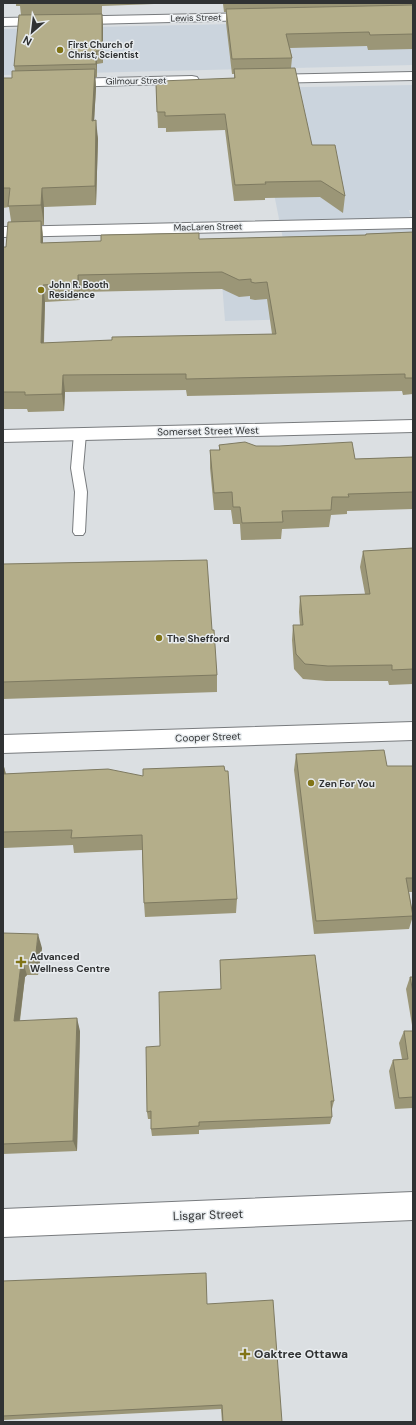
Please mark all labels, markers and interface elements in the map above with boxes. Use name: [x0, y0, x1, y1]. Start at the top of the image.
north arrow: [12, 12, 52, 52]
street label: Lewis Street: [170, 12, 222, 24]
text: N: [20, 33, 34, 49]
place label: First Church of Christ, Scientist: [68, 39, 139, 61]
marker: First Church of Christ, Scientist: [55, 45, 65, 55]
street label: Gilmour Street: [106, 74, 167, 88]
street label: MacLaren Street: [174, 220, 243, 234]
place label: John R. Booth Residence: [49, 279, 109, 301]
marker: John R. Booth Residence: [36, 285, 46, 295]
street label: Somerset Street West: [157, 424, 259, 438]
place label: The Shefford: [167, 632, 230, 645]
marker: The Shefford: [154, 633, 164, 643]
street label: Cooper Street: [175, 729, 241, 745]
place label: Zen For You: [319, 777, 375, 790]
marker: Zen For You: [306, 778, 316, 788]
place label: Advanced Wellness Centre: [30, 950, 110, 975]
marker: Advanced Wellness Centre: [15, 956, 27, 968]
street label: Lisgar Street: [173, 1206, 244, 1224]
place label: Oaktree Ottawa: [254, 1346, 348, 1362]
marker: Oaktree Ottawa: [239, 1348, 251, 1360]

